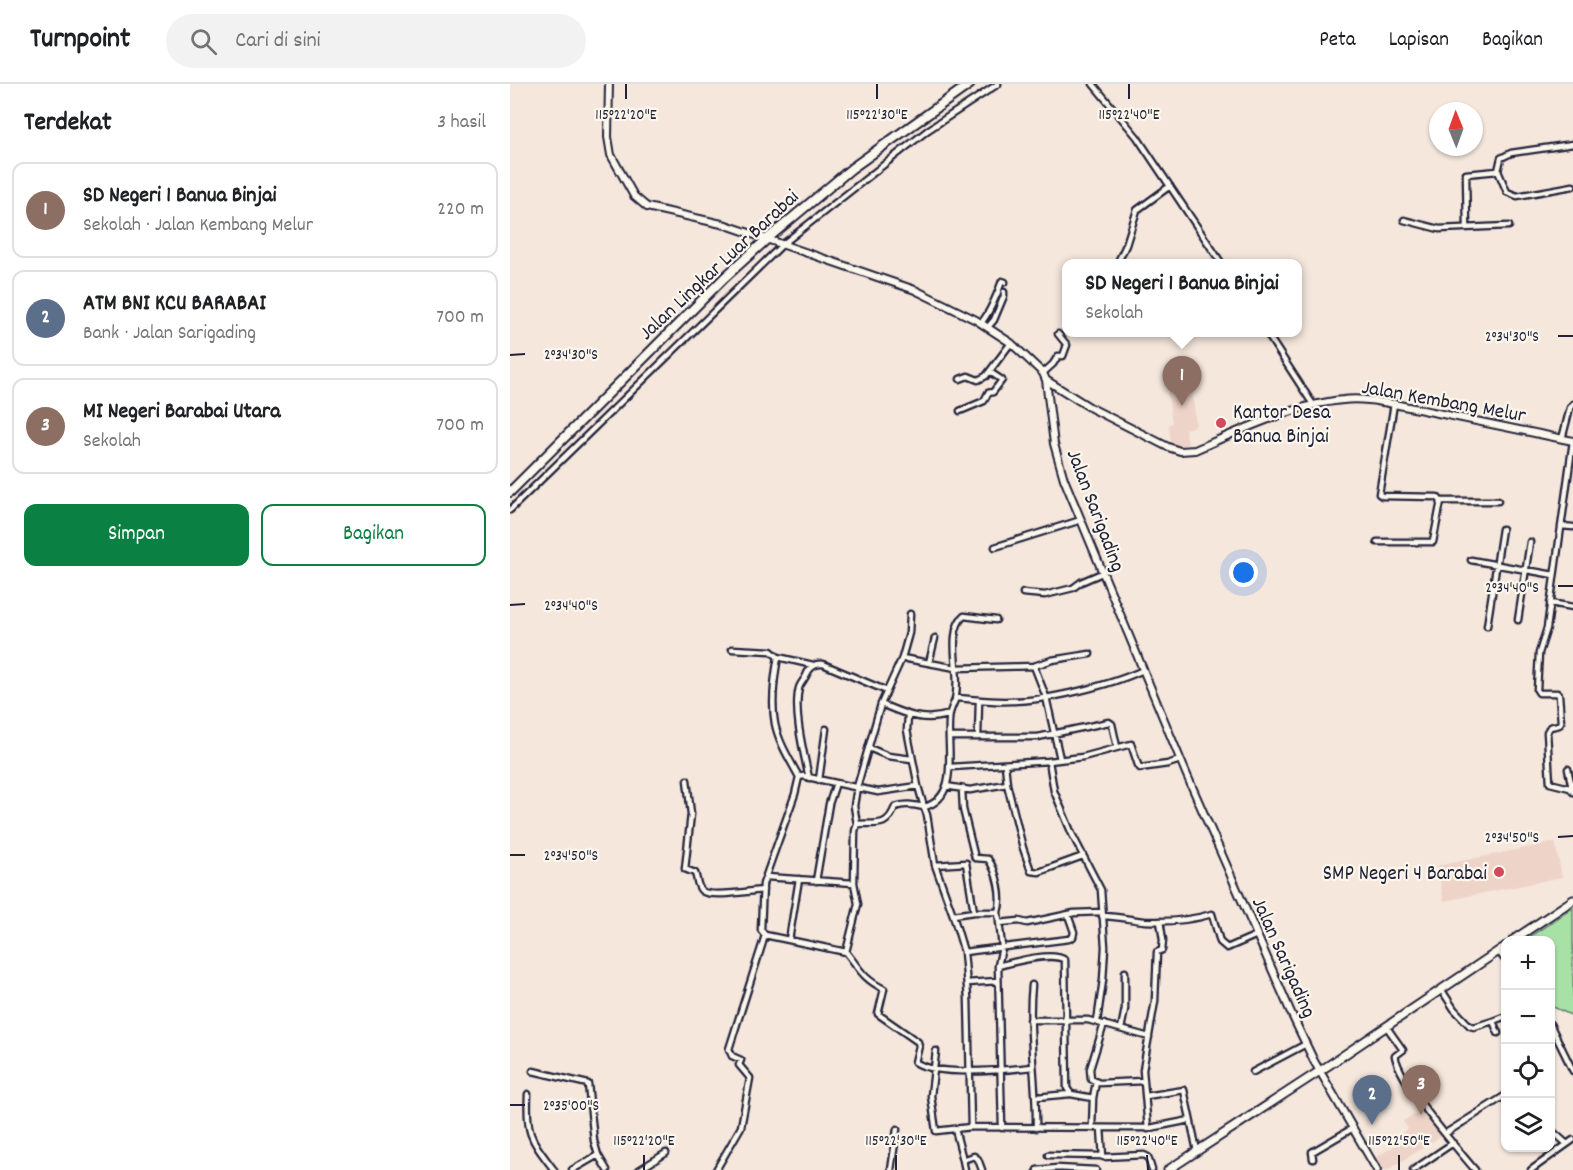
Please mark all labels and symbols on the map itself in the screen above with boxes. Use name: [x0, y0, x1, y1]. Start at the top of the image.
north arrow: [1429, 102, 1483, 156]
text: 115°22'20"E: [595, 105, 657, 127]
text: 115°22'30"E: [846, 105, 908, 127]
text: 115°22'40"E: [1099, 105, 1160, 127]
street label: Jalan Lingkar Luar Barabai: [633, 184, 807, 349]
text: 2°34'30"S: [1485, 327, 1539, 349]
text: 2°34'30"S: [544, 345, 598, 367]
pin: 1: [1162, 356, 1202, 406]
street label: Jalan Kembang Melur: [1359, 374, 1528, 432]
place label: Kantor Desa Banua Binjai: [1233, 399, 1332, 453]
marker: Kantor Desa Banua Binjai: [1214, 416, 1228, 430]
street label: Jalan Sarigading: [1057, 445, 1131, 577]
your location: [1229, 558, 1258, 587]
text: 2°34'40"S: [1485, 578, 1539, 600]
text: 2°34'40"S: [544, 596, 598, 618]
text: 2°34'50"S: [1485, 828, 1539, 850]
text: 2°34'50"S: [544, 846, 598, 868]
place label: SMP Negeri 4 Barabai: [1323, 860, 1487, 890]
marker: SMP Negeri 4 Barabai: [1492, 865, 1506, 879]
street label: Jalan Sarigading: [1242, 893, 1322, 1023]
pin: 3: [1402, 1066, 1440, 1115]
pin: 2: [1352, 1076, 1392, 1125]
text: 2°35'00"S: [543, 1096, 599, 1118]
text: 115°22'20"E: [613, 1131, 675, 1153]
text: 115°22'30"E: [865, 1131, 927, 1153]
text: 115°22'40"E: [1117, 1131, 1178, 1153]
text: 115°22'50"E: [1368, 1131, 1430, 1153]

